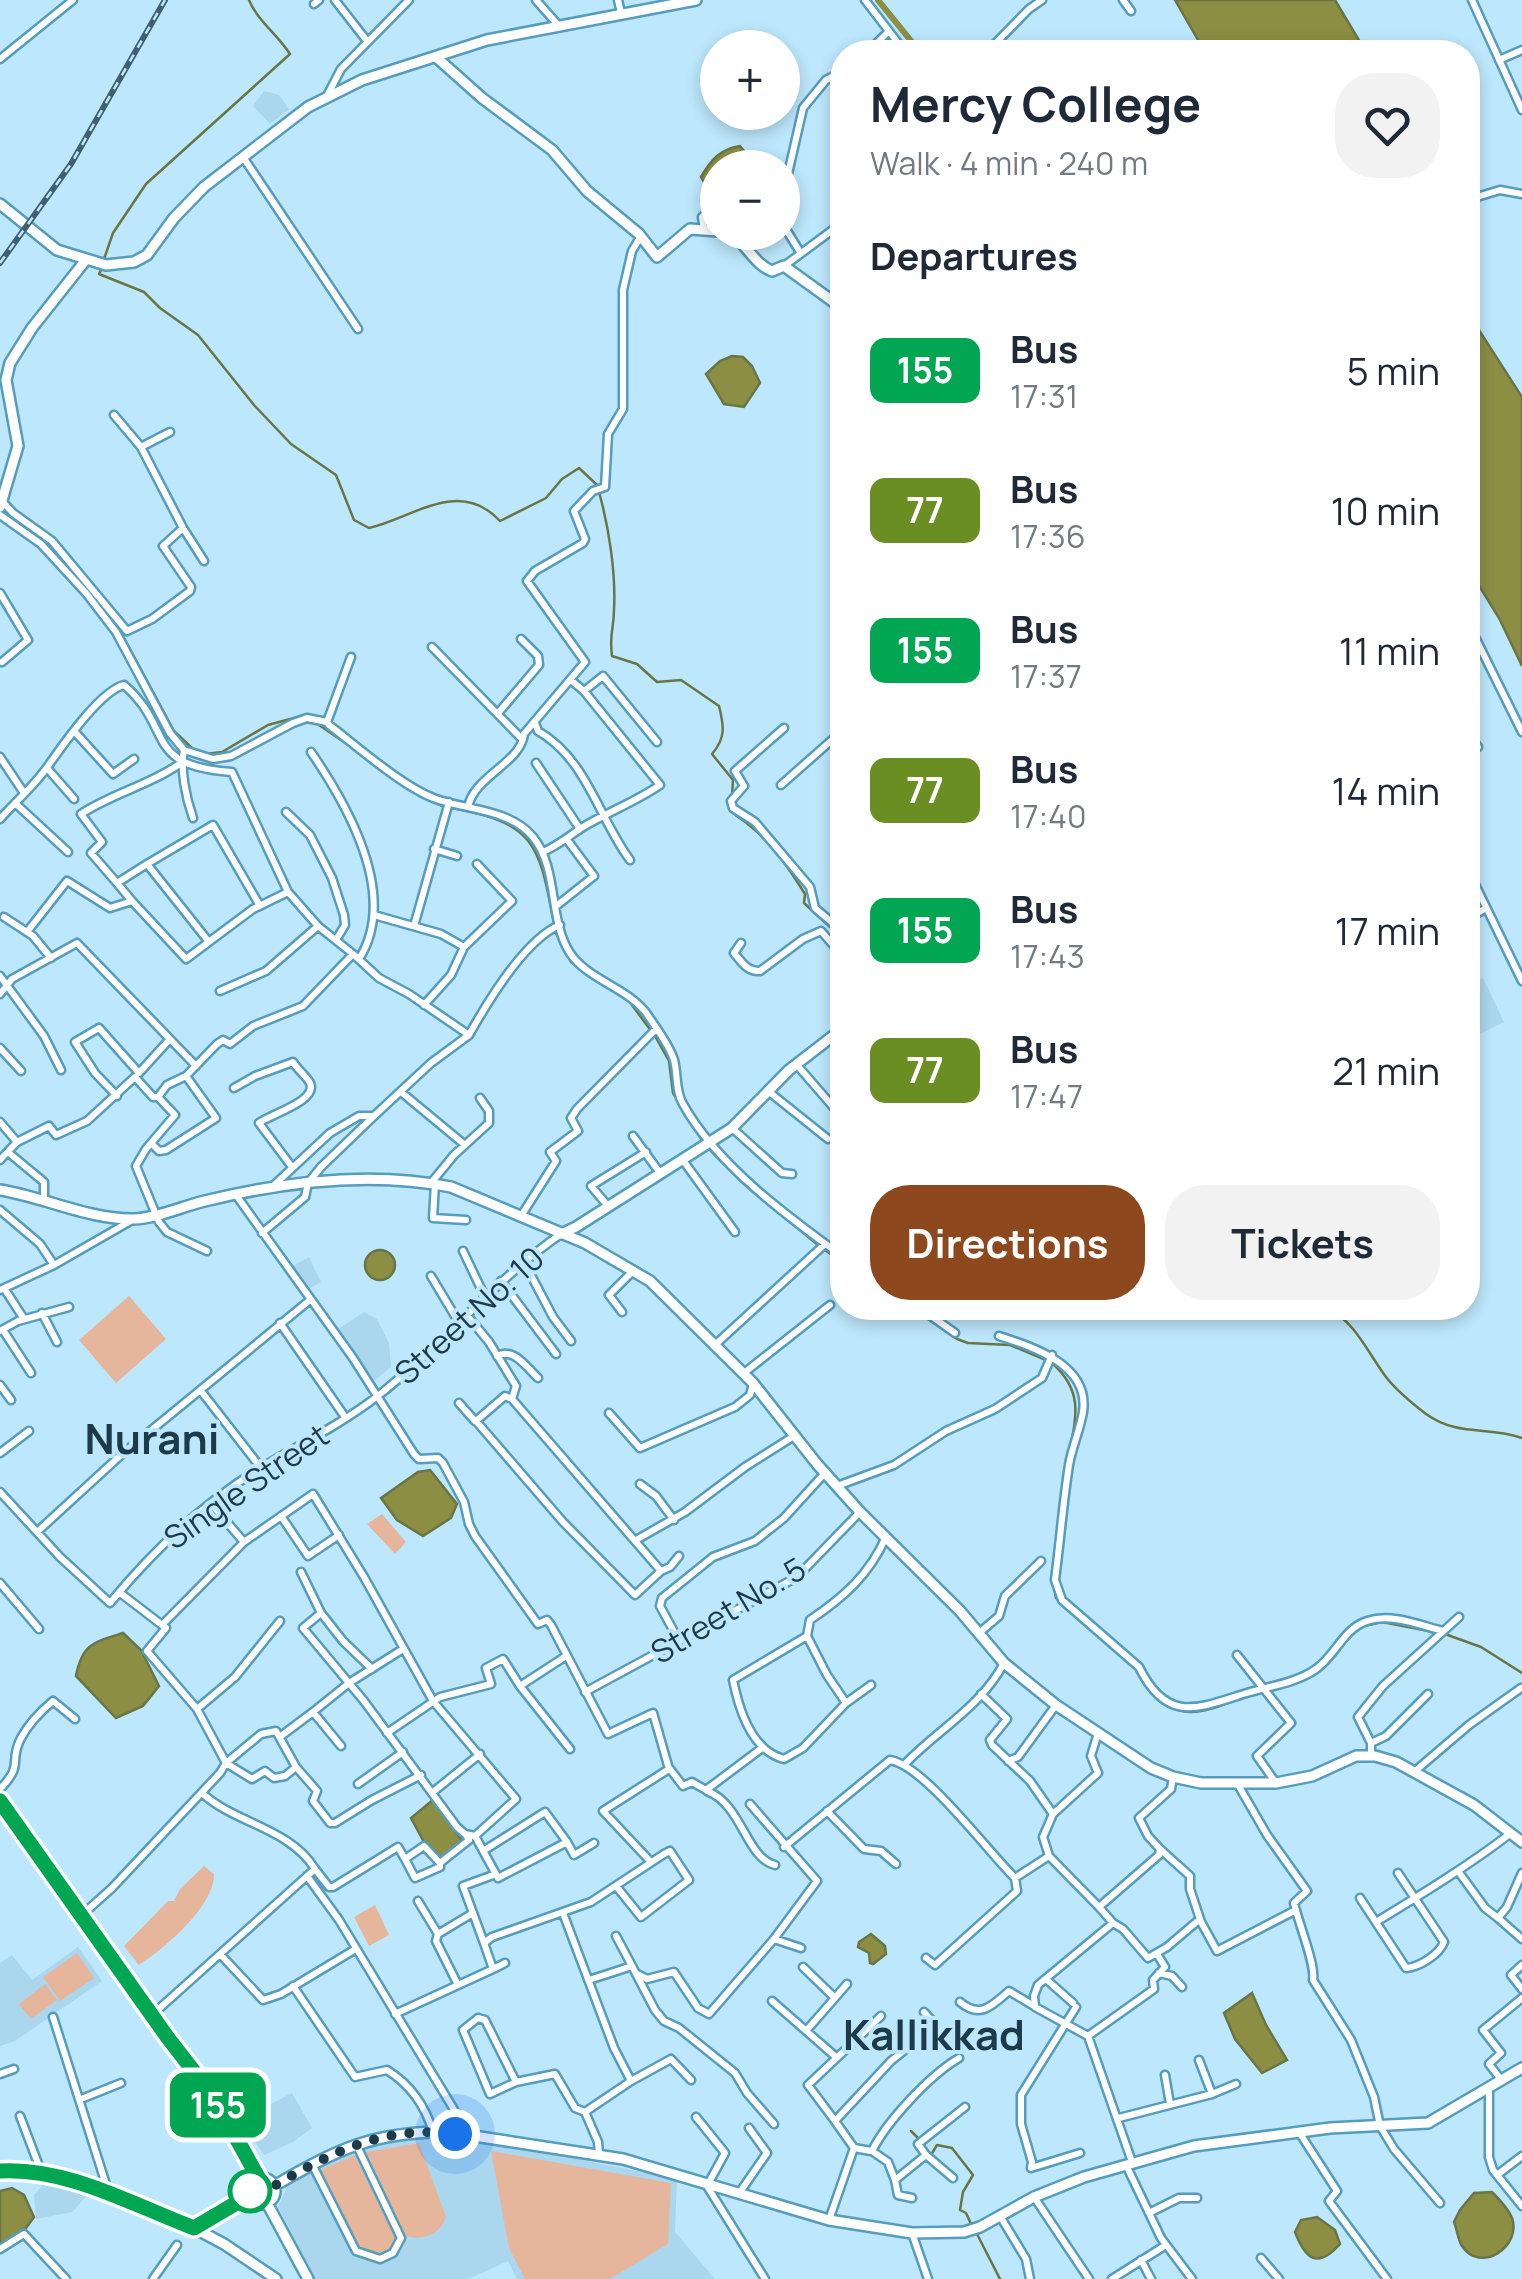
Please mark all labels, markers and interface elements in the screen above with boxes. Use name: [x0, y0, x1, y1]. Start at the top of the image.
map controls: [700, 30, 800, 250]
button: +: [700, 30, 800, 130]
text: Mercy College: [870, 71, 1201, 136]
button: heart: [1335, 73, 1440, 178]
text: Walk · 4 min · 240 m: [870, 141, 1148, 185]
button: −: [700, 150, 800, 250]
text: Departures: [870, 229, 1078, 281]
text: Bus: [1010, 322, 1078, 374]
text: 5 min: [1347, 344, 1440, 396]
text: 155: [897, 346, 953, 394]
text: 17:31: [1010, 374, 1078, 418]
text: Bus: [1010, 462, 1078, 514]
text: 10 min: [1331, 484, 1440, 536]
text: 77: [906, 486, 944, 534]
text: 17:36: [1010, 514, 1086, 558]
text: Bus: [1010, 602, 1078, 654]
text: 11 min: [1339, 624, 1440, 676]
text: 155: [897, 626, 953, 674]
text: 17:37: [1010, 654, 1082, 698]
text: Bus: [1010, 742, 1078, 794]
text: 14 min: [1332, 764, 1440, 816]
text: 77: [906, 766, 944, 814]
text: 17:40: [1010, 794, 1087, 838]
text: Bus: [1010, 882, 1078, 934]
text: 17 min: [1335, 904, 1440, 956]
text: 155: [897, 906, 953, 954]
text: 17:43: [1010, 934, 1085, 978]
text: Bus: [1010, 1022, 1078, 1074]
text: 21 min: [1332, 1044, 1440, 1096]
text: 77: [906, 1046, 944, 1094]
text: 17:47: [1010, 1074, 1083, 1118]
button: Directions: [870, 1185, 1145, 1300]
button: Tickets: [1165, 1185, 1440, 1300]
street label: Street No. 10: [385, 1236, 553, 1394]
district label: Nurani: [85, 1409, 219, 1467]
street label: Single Street: [155, 1413, 337, 1559]
street label: Street No. 5: [642, 1546, 814, 1674]
district label: Kallikkad: [843, 2005, 1025, 2063]
line badge: 155: [160, 2072, 276, 2138]
text: 155: [190, 2081, 246, 2129]
your location: [430, 2109, 480, 2159]
unlabelled marker: [229, 2170, 271, 2212]

